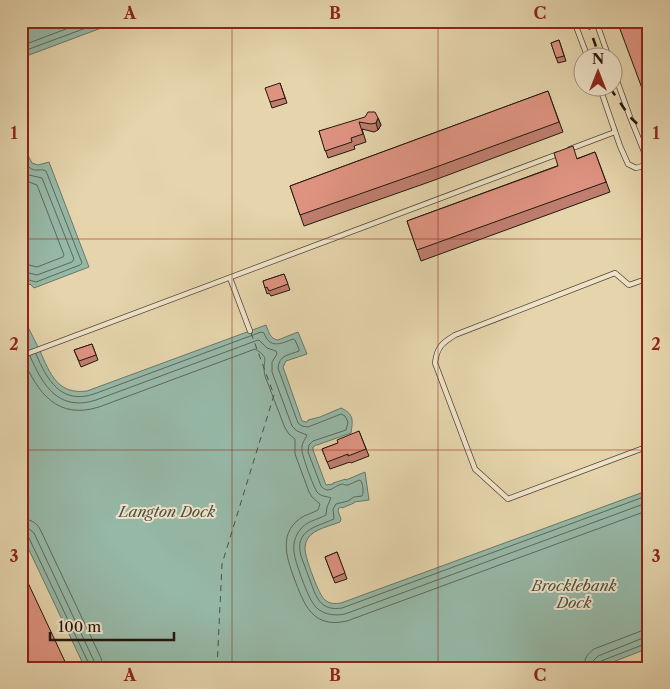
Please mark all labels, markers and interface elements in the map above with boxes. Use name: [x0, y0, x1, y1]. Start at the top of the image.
text: A: [123, 3, 137, 23]
text: B: [329, 3, 341, 23]
text: C: [534, 3, 546, 23]
north arrow: [572, 48, 622, 98]
text: N: [592, 50, 604, 68]
text: 1: [10, 123, 18, 143]
text: 1: [652, 123, 660, 143]
text: 2: [9, 334, 19, 354]
text: 2: [651, 334, 661, 354]
water label: Langton Dock: [118, 502, 216, 521]
text: 3: [9, 546, 19, 566]
text: 3: [651, 546, 661, 566]
water label: Brocklebank Dock: [530, 576, 617, 612]
scale bar: [50, 609, 174, 641]
text: 100 m: [58, 617, 101, 636]
text: A: [123, 665, 137, 685]
text: B: [329, 665, 341, 685]
text: C: [534, 665, 546, 685]

